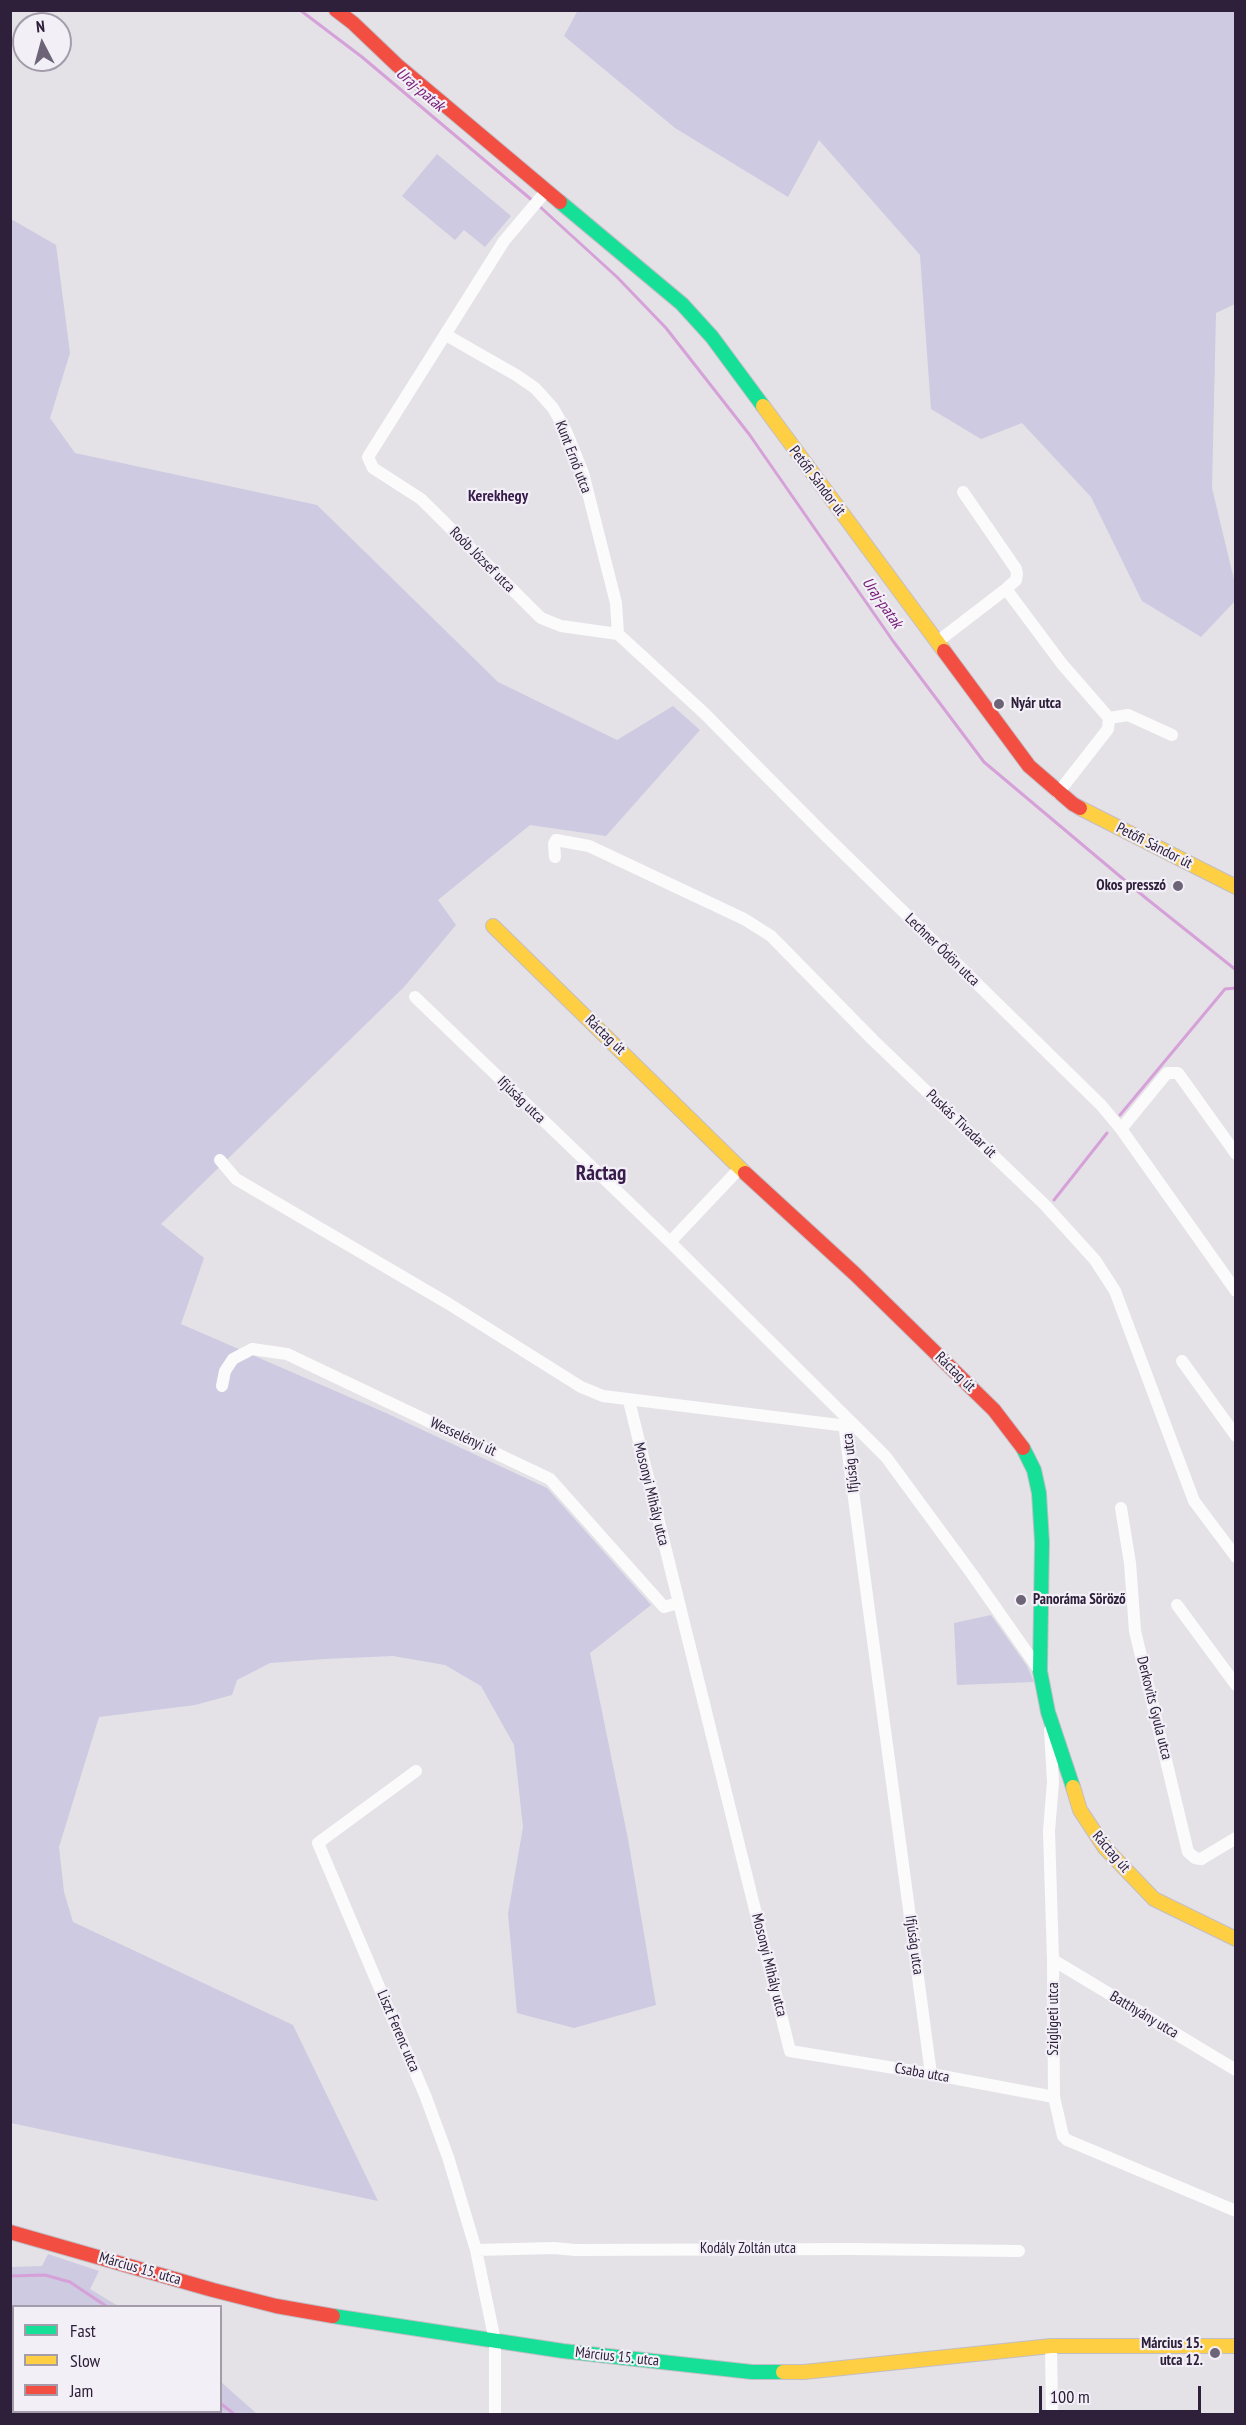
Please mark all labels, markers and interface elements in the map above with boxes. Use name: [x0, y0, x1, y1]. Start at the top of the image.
north arrow: [12, 12, 72, 72]
text: N: [35, 16, 46, 36]
water label: Uraj-patak: [392, 64, 448, 116]
street label: Kunt Ernő utca: [551, 418, 595, 496]
street label: Petőfi Sándor út: [785, 443, 849, 519]
district label: Kerekhegy: [468, 486, 528, 506]
street label: Roób József utca: [446, 524, 518, 596]
water label: Uraj-patak: [858, 574, 906, 632]
place label: Nyár utca: [1011, 695, 1061, 713]
marker: Nyár utca: [992, 697, 1006, 711]
street label: Petőfi Sándor út: [1113, 819, 1195, 873]
place label: Okos presszó: [1096, 877, 1166, 895]
marker: Okos presszó: [1171, 879, 1185, 893]
street label: Lechner Ödön utca: [901, 910, 983, 990]
street label: Ráctag út: [581, 1012, 629, 1058]
street label: Ifjúság utca: [493, 1073, 549, 1127]
street label: Puskás Tivadar út: [922, 1086, 1000, 1162]
district label: Ráctag: [576, 1161, 626, 1187]
street label: Ráctag út: [931, 1349, 979, 1395]
street label: Wesselényi út: [427, 1414, 499, 1460]
street label: Ifjúság utca: [839, 1432, 863, 1494]
street label: Mosonyi Mihály utca: [629, 1440, 673, 1548]
place label: Panoráma Söröző: [1033, 1591, 1126, 1609]
marker: Panoráma Söröző: [1014, 1593, 1028, 1607]
street label: Derkovits Gyula utca: [1132, 1655, 1176, 1761]
street label: Ráctag út: [1088, 1828, 1134, 1876]
street label: Mosonyi Mihály utca: [747, 1911, 791, 2019]
street label: Ifjúság utca: [901, 1914, 927, 1976]
street label: Szigligeti utca: [1045, 1982, 1063, 2056]
street label: Liszt Ferenc utca: [373, 1987, 423, 2075]
street label: Batthyány utca: [1106, 1988, 1182, 2042]
street label: Csaba utca: [893, 2059, 951, 2087]
street label: Kodály Zoltán utca: [700, 2240, 796, 2258]
street label: Március 15. utca: [97, 2249, 183, 2289]
legend: [12, 2305, 222, 2413]
text: Fast: [70, 2319, 96, 2342]
place label: Március 15. utca 12.: [1141, 2335, 1203, 2370]
street label: Március 15. utca: [574, 2344, 660, 2370]
marker: Március 15. utca 12.: [1208, 2346, 1222, 2360]
text: Slow: [70, 2349, 100, 2372]
scale bar: [1042, 2374, 1204, 2412]
text: Jam: [70, 2379, 93, 2402]
text: 100 m: [1050, 2385, 1090, 2408]

